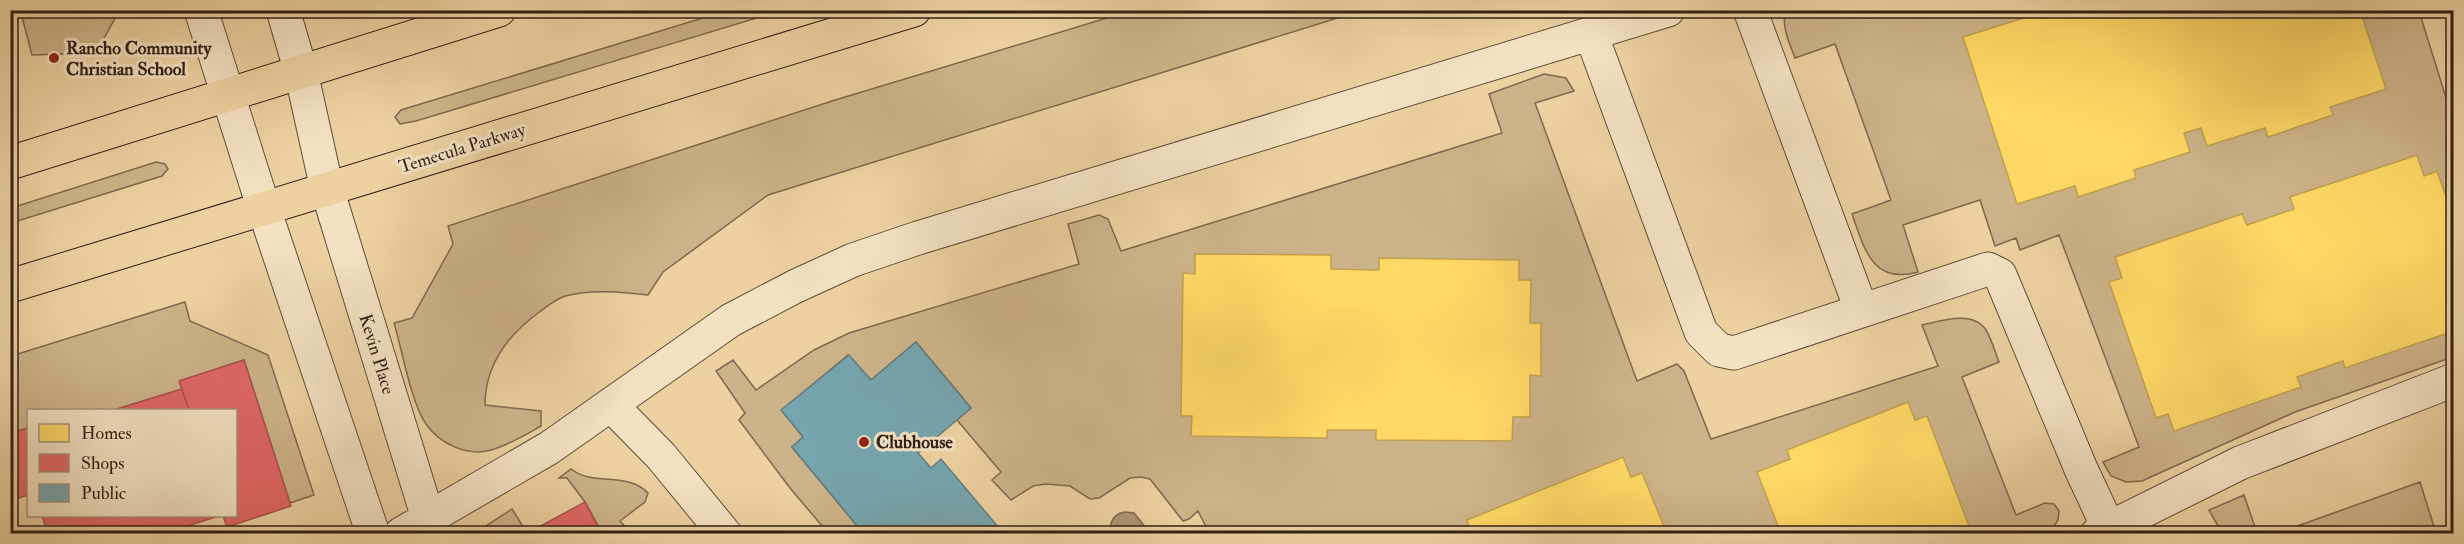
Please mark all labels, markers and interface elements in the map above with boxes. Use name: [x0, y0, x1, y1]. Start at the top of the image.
place label: Rancho Community Christian School: [66, 37, 212, 81]
marker: Rancho Community Christian School: [47, 51, 61, 65]
street label: Temecula Parkway: [396, 118, 529, 179]
street label: Kevin Place: [353, 311, 400, 398]
legend: [27, 409, 237, 517]
text: Homes: [81, 422, 132, 445]
place label: Clubhouse: [876, 431, 953, 454]
marker: Clubhouse: [857, 435, 871, 449]
text: Shops: [81, 452, 124, 475]
text: Public: [81, 482, 126, 505]

